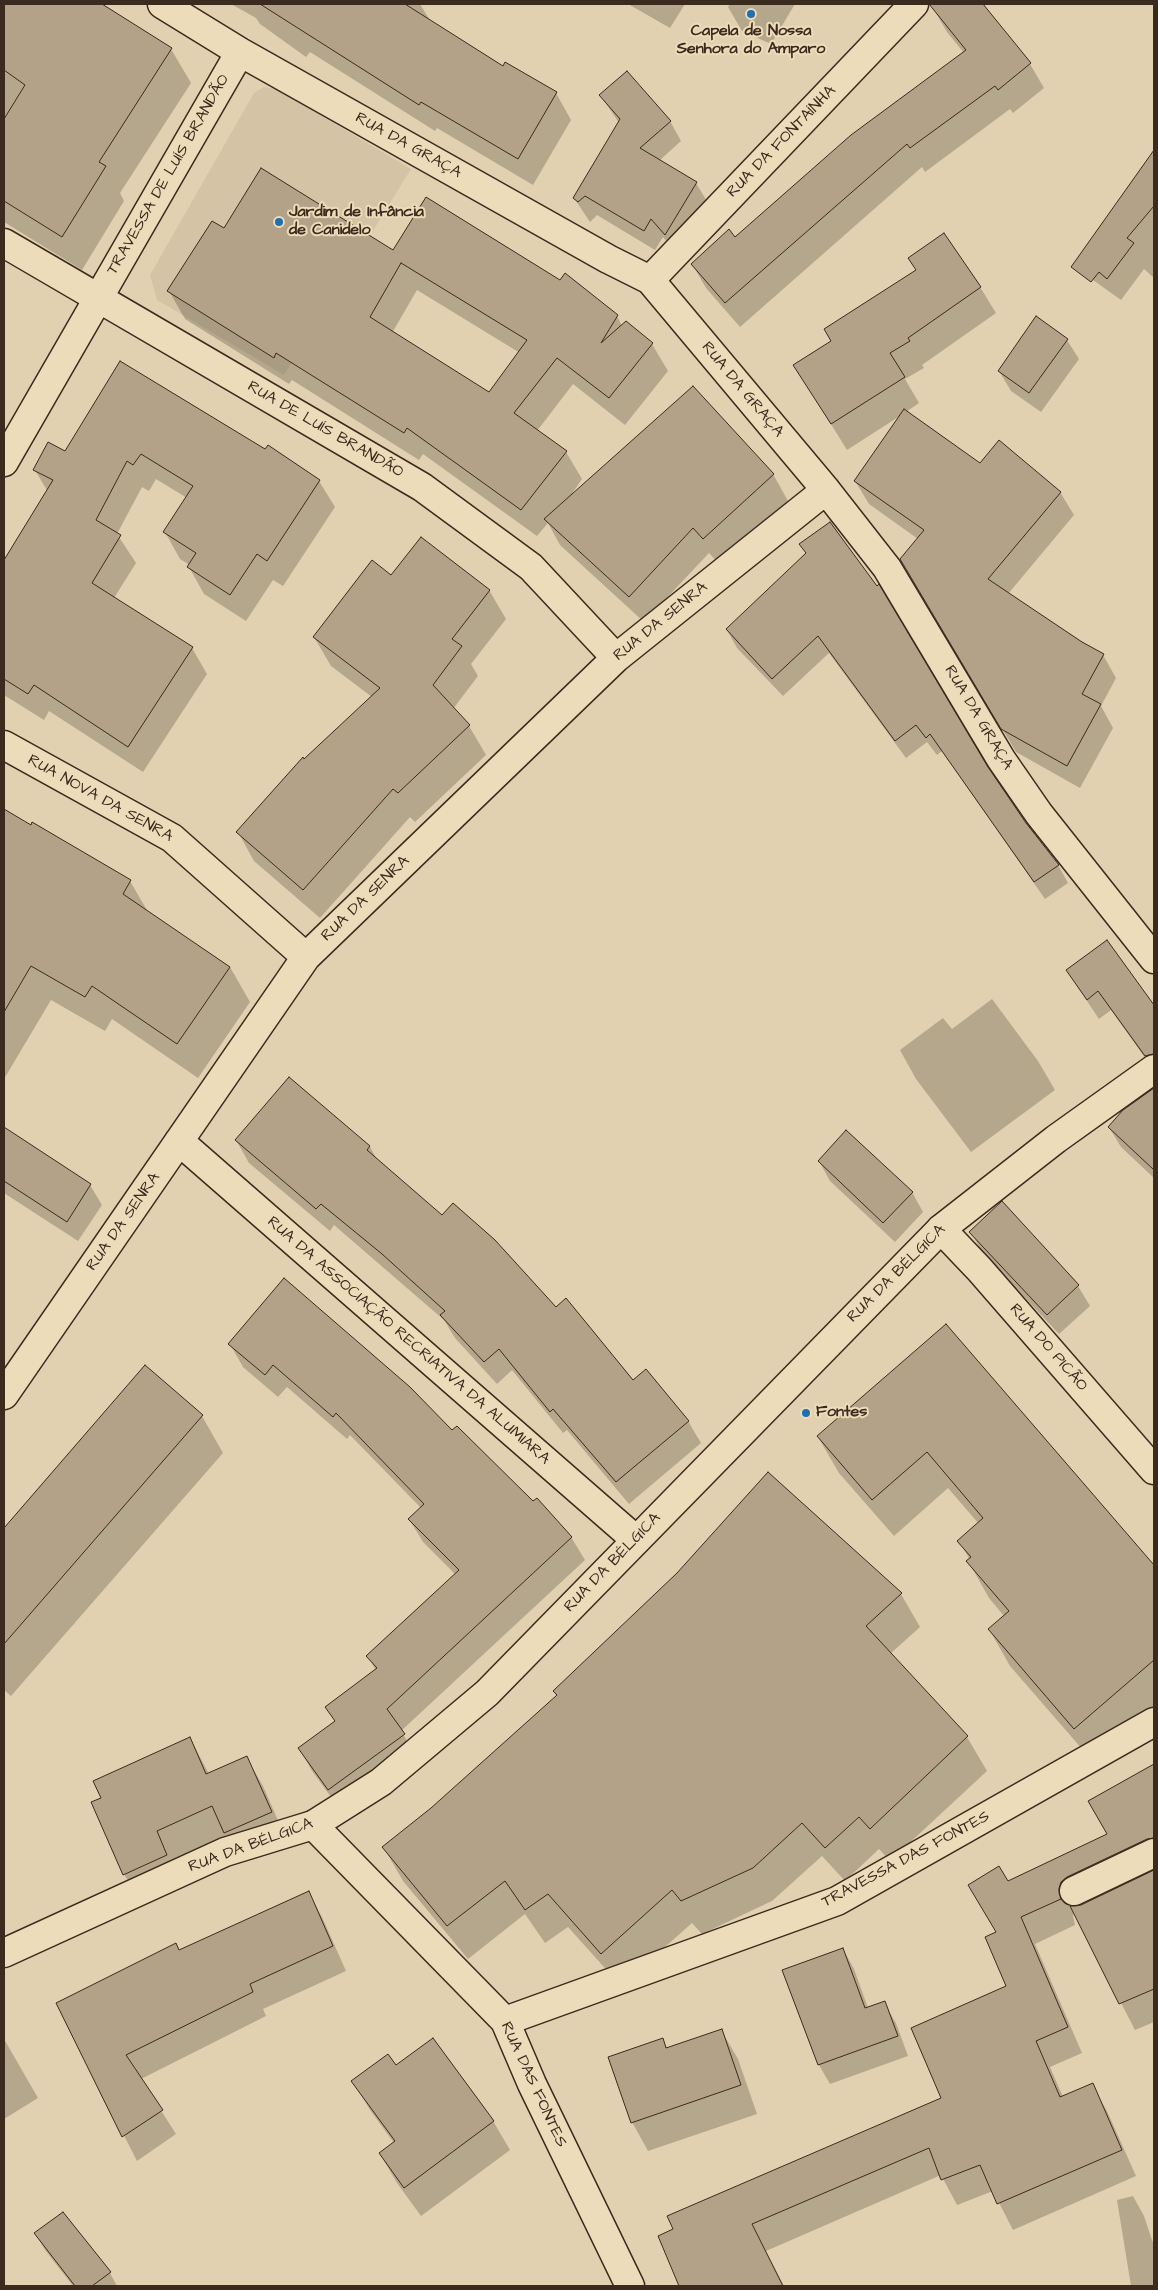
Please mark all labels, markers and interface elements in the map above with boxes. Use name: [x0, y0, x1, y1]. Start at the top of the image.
marker: Capela de Nossa Senhora do Amparo: [745, 8, 757, 20]
place label: Capela de Nossa Senhora do Amparo: [677, 22, 825, 60]
street label: TRAVESSA DE LUÍS BRANDÃO: [104, 71, 234, 279]
street label: RUA DA FONTAÍNHA: [724, 82, 840, 202]
street label: RUA DA GRAÇA: [352, 109, 464, 183]
place label: Jardim de Infância de Canidelo: [289, 203, 424, 241]
marker: Jardim de Infância de Canidelo: [273, 216, 285, 228]
street label: RUA DA GRAÇA: [697, 338, 787, 442]
street label: RUA DE LUÍS BRANDÃO: [244, 377, 406, 483]
street label: RUA DA SENRA: [610, 578, 712, 666]
street label: RUA DA GRAÇA: [939, 662, 1017, 774]
street label: RUA NOVA DA SENRA: [24, 751, 176, 847]
street label: RUA DA SENRA: [318, 852, 414, 946]
street label: RUA DA SENRA: [83, 1169, 165, 1275]
street label: RUA DA ASSOCIAÇÃO RECRIATIVA DA ALUMIARA: [263, 1213, 553, 1469]
street label: RUA DA BÉLGICA: [844, 1221, 950, 1327]
street label: RUA DO PICÃO: [1005, 1300, 1091, 1396]
place label: Fontes: [816, 1403, 867, 1423]
marker: Fontes: [800, 1407, 812, 1419]
street label: RUA DA BÉLGICA: [561, 1509, 665, 1617]
street label: TRAVESSA DAS FONTES: [819, 1808, 993, 1912]
street label: RUA DA BÉLGICA: [186, 1815, 316, 1877]
street label: RUA DAS FONTES: [496, 2019, 570, 2151]

